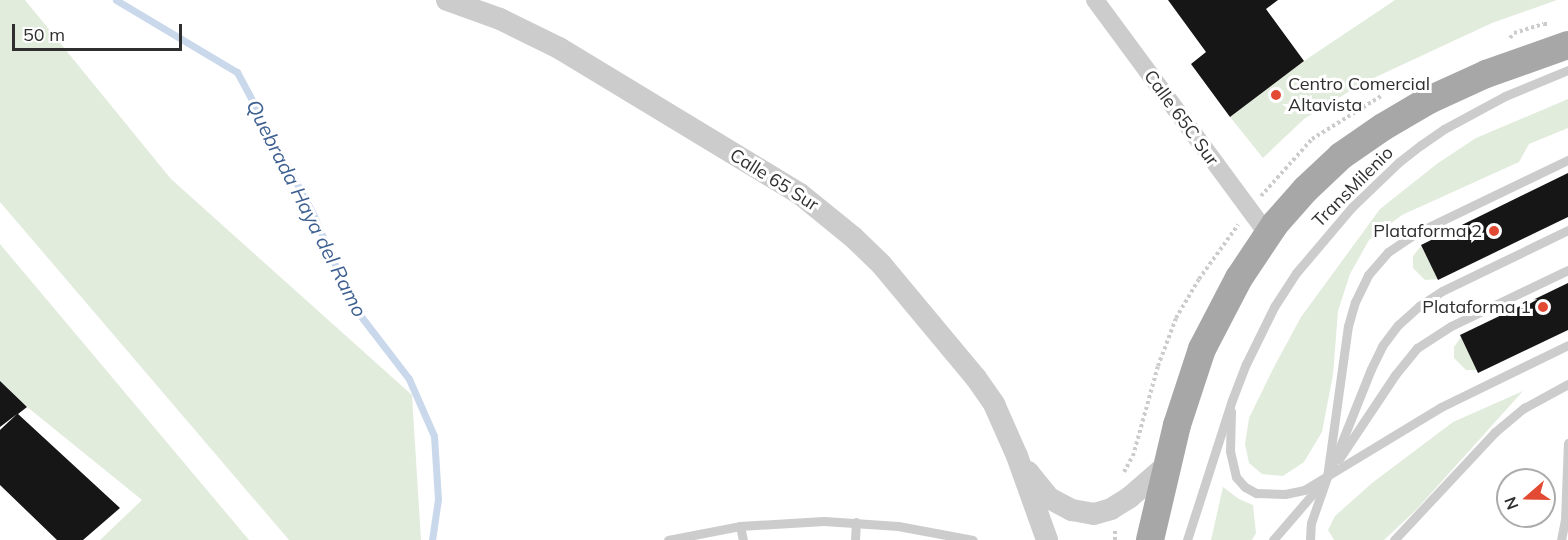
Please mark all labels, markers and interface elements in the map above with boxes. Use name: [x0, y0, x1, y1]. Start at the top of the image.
scale bar: [15, 12, 184, 50]
text: 50 m: [23, 23, 65, 46]
street label: Calle 65C Sur: [1139, 66, 1223, 170]
place label: Centro Comercial Altavista: [1288, 74, 1430, 116]
marker: Centro Comercial Altavista: [1269, 88, 1283, 102]
water label: Quebrada Haya del Ramo: [242, 95, 372, 321]
street label: TransMilenio: [1308, 142, 1398, 232]
street label: Calle 65 Sur: [726, 144, 822, 216]
place label: Plataforma 2: [1373, 220, 1482, 242]
marker: Plataforma 2: [1487, 224, 1501, 238]
place label: Plataforma 1: [1422, 296, 1531, 318]
marker: Plataforma 1: [1536, 300, 1550, 314]
north arrow: [1496, 468, 1556, 528]
text: N: [1499, 494, 1522, 513]

